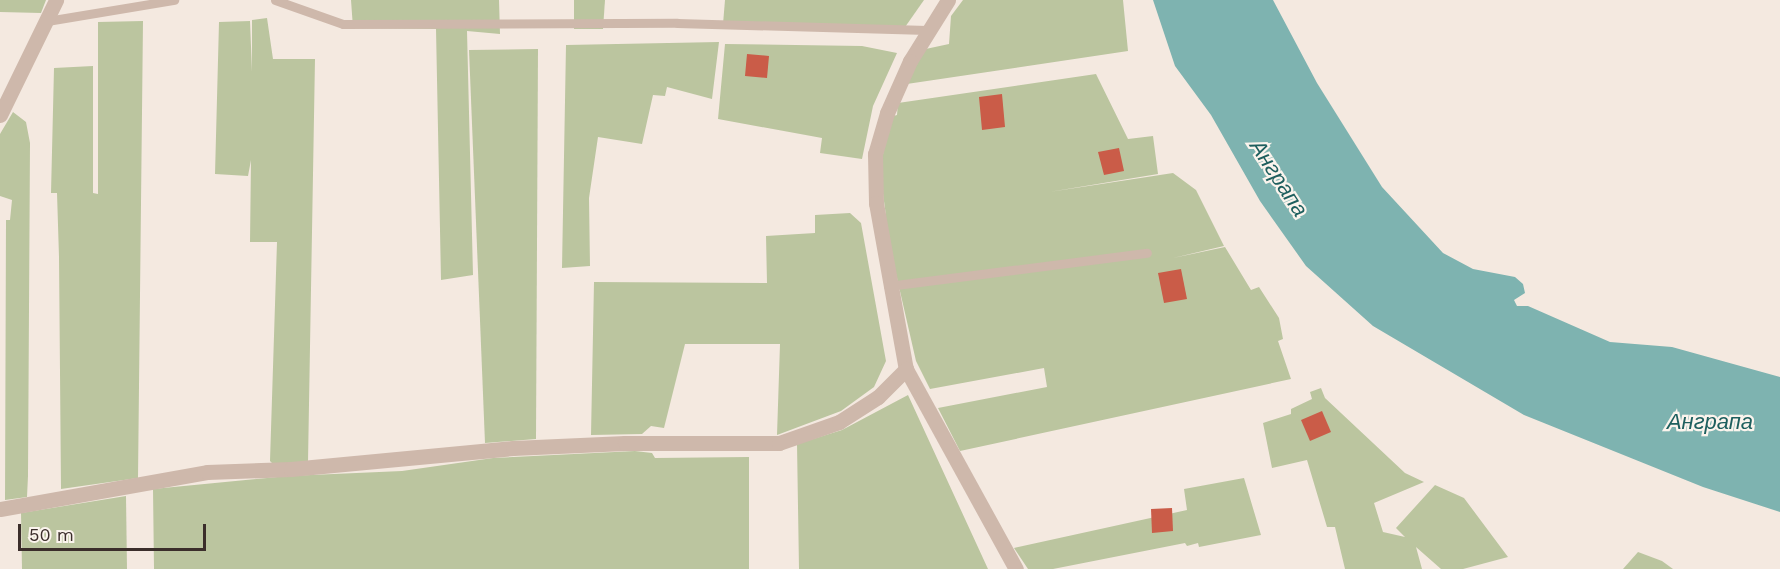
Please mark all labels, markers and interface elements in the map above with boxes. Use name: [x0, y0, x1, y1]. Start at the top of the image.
water label: Анграпа: [1244, 135, 1314, 221]
water label: Анграпа: [1667, 409, 1753, 435]
scale bar: [21, 512, 208, 550]
text: 50 m: [29, 524, 74, 545]

